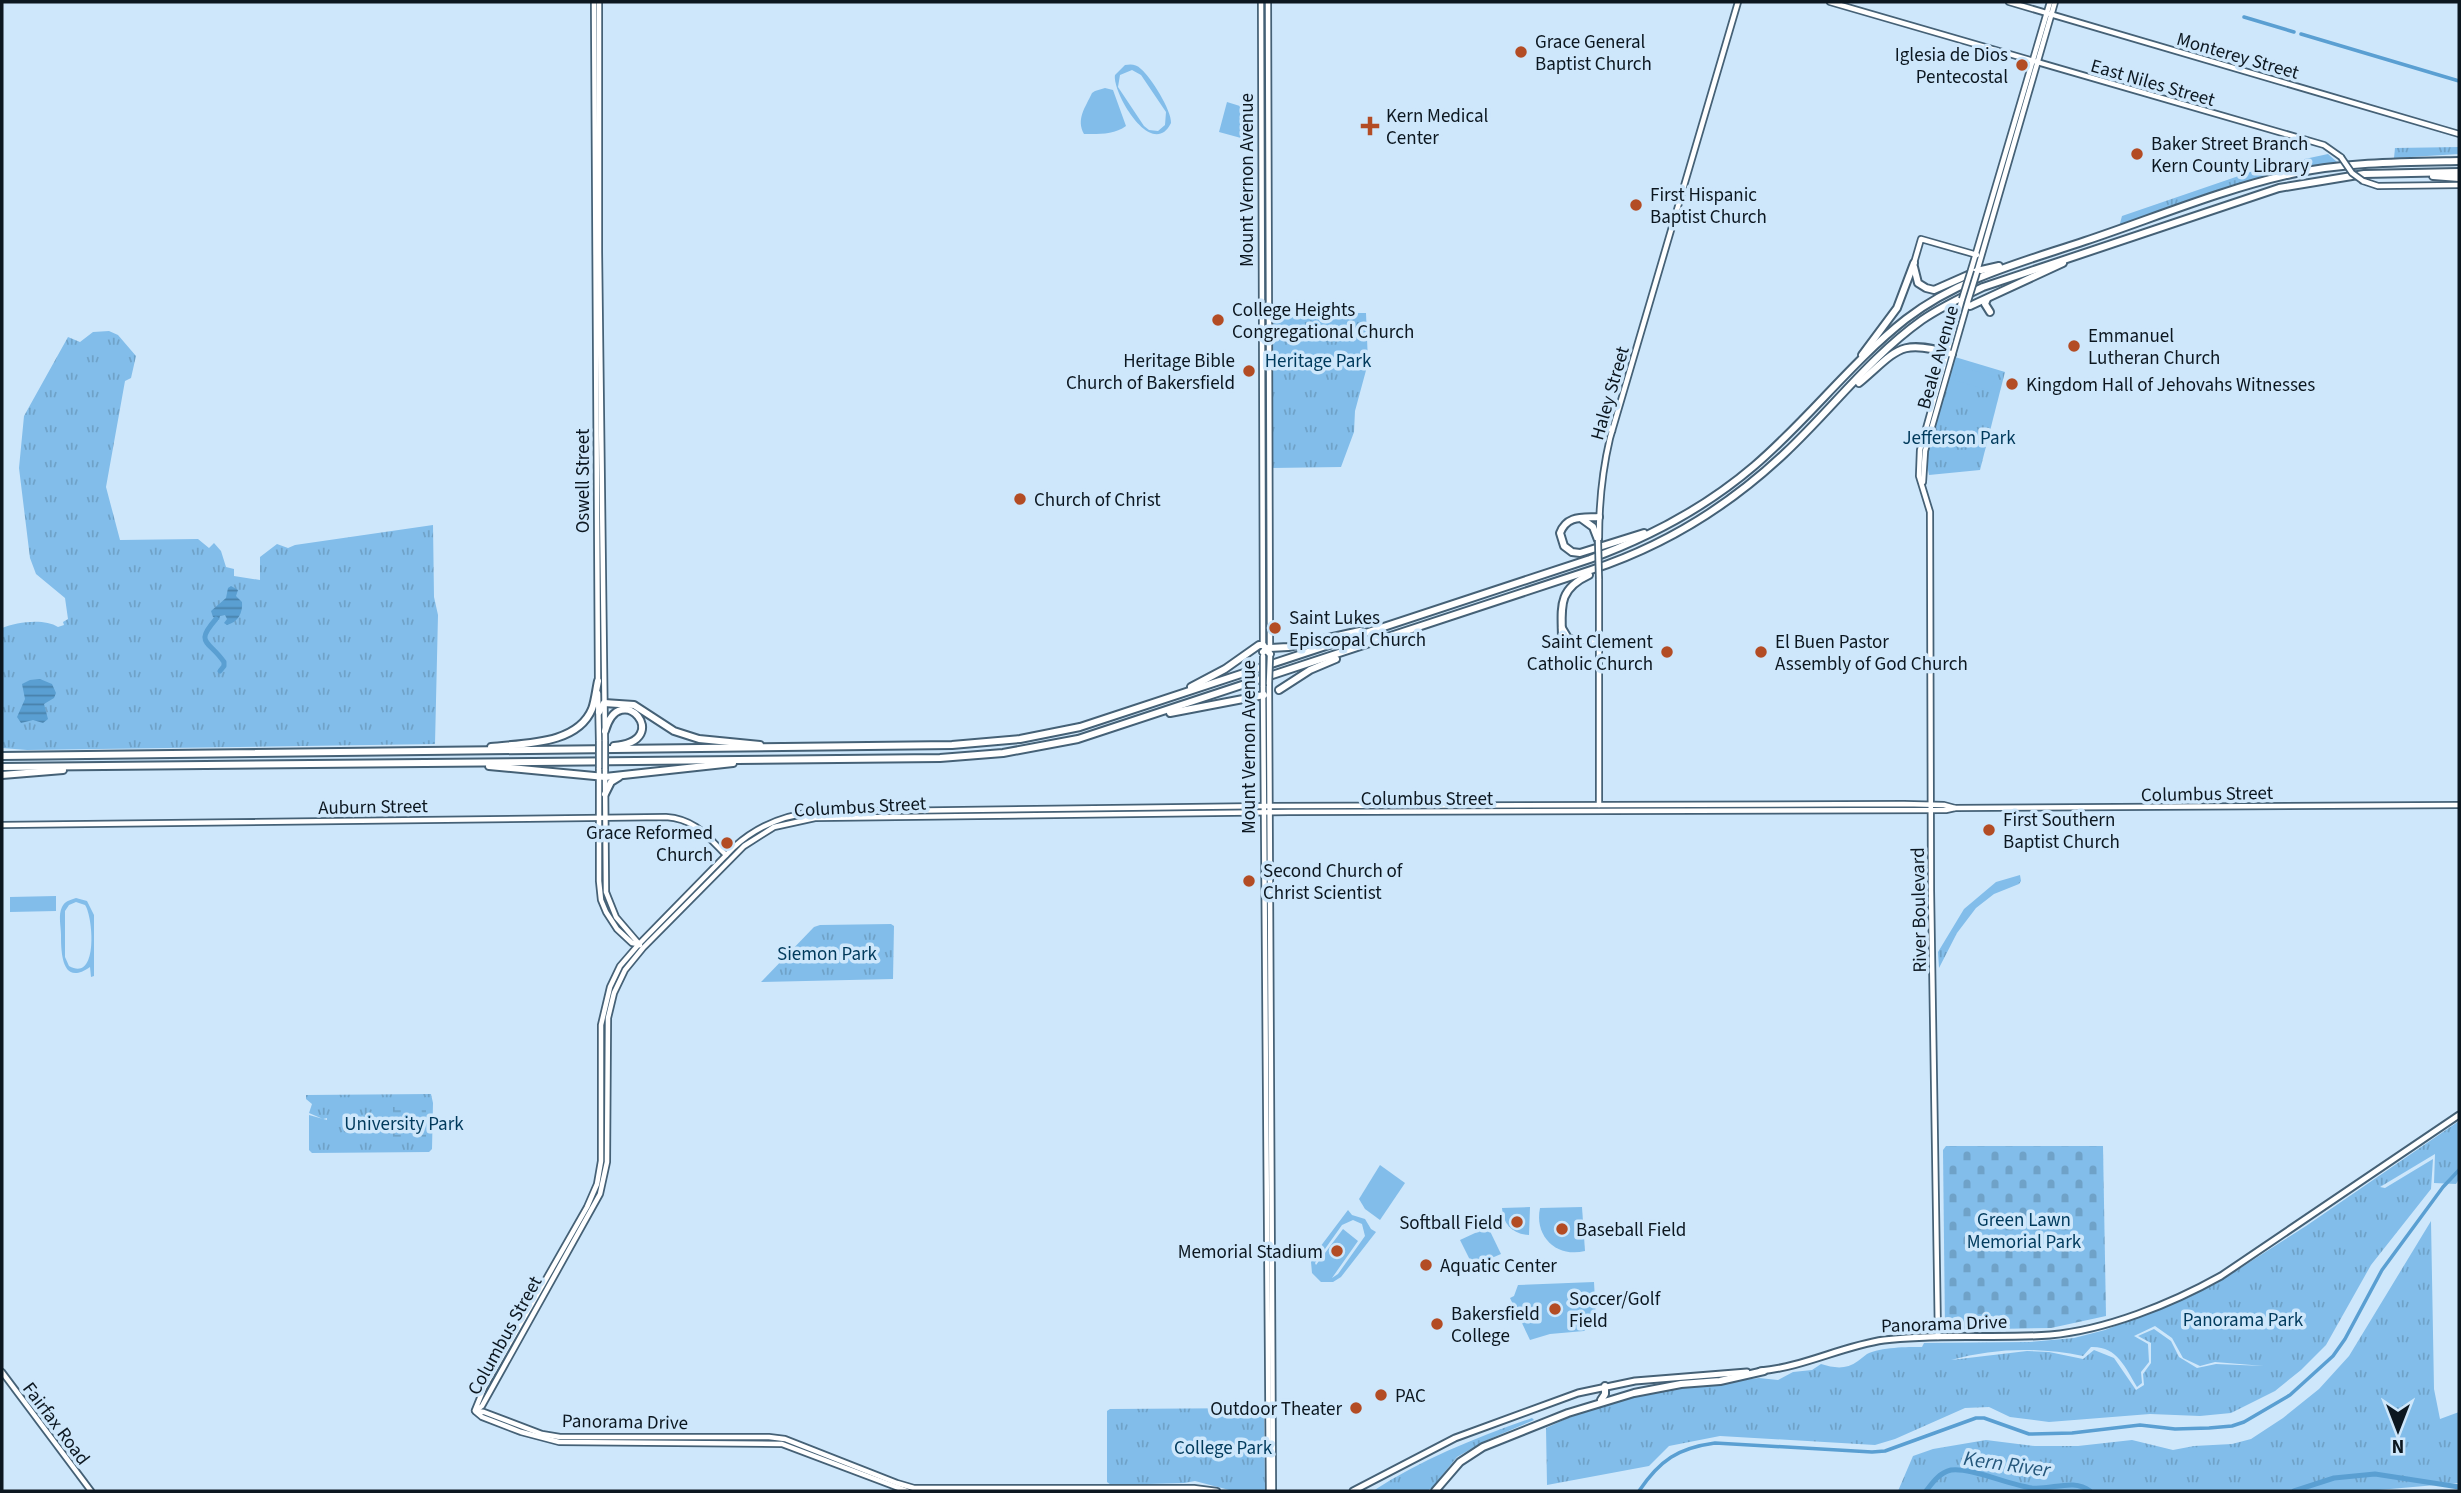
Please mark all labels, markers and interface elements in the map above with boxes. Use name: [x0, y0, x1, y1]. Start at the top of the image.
street label: Monterey Street: [2173, 26, 2303, 87]
place label: Grace General Baptist Church: [1535, 29, 1652, 78]
place label: Iglesia de Dios Pentecostal: [1895, 42, 2008, 91]
marker: Grace General Baptist Church: [1513, 44, 1529, 60]
street label: East Niles Street: [2087, 53, 2218, 114]
marker: Iglesia de Dios Pentecostal: [2014, 57, 2030, 73]
street label: Mount Vernon Avenue: [1234, 93, 1261, 267]
place label: Kern Medical Center: [1386, 103, 1489, 152]
marker: Kern Medical Center: [1360, 116, 1380, 136]
place label: Baker Street Branch Kern County Library: [2151, 131, 2309, 180]
marker: Baker Street Branch Kern County Library: [2129, 146, 2145, 162]
place label: First Hispanic Baptist Church: [1650, 182, 1767, 231]
marker: First Hispanic Baptist Church: [1628, 197, 1644, 213]
place label: College Heights Congregational Church: [1232, 297, 1414, 346]
street label: Beale Avenue: [1911, 302, 1966, 412]
marker: College Heights Congregational Church: [1210, 312, 1226, 328]
place label: Emmanuel Lutheran Church: [2088, 323, 2220, 372]
marker: Emmanuel Lutheran Church: [2066, 338, 2082, 354]
street label: Haley Street: [1584, 343, 1637, 444]
place label: Heritage Bible Church of Bakersfield: [1066, 348, 1235, 397]
park label: Heritage Park: [1265, 348, 1372, 375]
marker: Heritage Bible Church of Bakersfield: [1241, 363, 1257, 379]
place label: Kingdom Hall of Jehovahs Witnesses: [2026, 372, 2315, 399]
marker: Kingdom Hall of Jehovahs Witnesses: [2004, 376, 2020, 392]
park label: Jefferson Park: [1902, 425, 2016, 452]
street label: Oswell Street: [570, 428, 597, 533]
place label: Church of Christ: [1034, 487, 1161, 514]
marker: Church of Christ: [1012, 491, 1028, 507]
place label: Saint Lukes Episcopal Church: [1289, 605, 1426, 654]
marker: Saint Lukes Episcopal Church: [1267, 620, 1283, 636]
place label: Saint Clement Catholic Church: [1527, 629, 1654, 678]
place label: El Buen Pastor Assembly of God Church: [1775, 629, 1968, 678]
marker: Saint Clement Catholic Church: [1659, 644, 1675, 660]
marker: El Buen Pastor Assembly of God Church: [1753, 644, 1769, 660]
street label: Mount Vernon Avenue: [1236, 660, 1263, 834]
street label: Columbus Street: [2141, 780, 2274, 809]
street label: Columbus Street: [1361, 786, 1494, 813]
street label: Columbus Street: [793, 791, 927, 824]
street label: Auburn Street: [318, 793, 429, 822]
place label: First Southern Baptist Church: [2003, 807, 2120, 856]
place label: Grace Reformed Church: [586, 820, 713, 869]
marker: First Southern Baptist Church: [1981, 822, 1997, 838]
marker: Grace Reformed Church: [719, 835, 735, 851]
street label: River Boulevard: [1905, 847, 1934, 973]
place label: Second Church of Christ Scientist: [1263, 858, 1404, 907]
marker: Second Church of Christ Scientist: [1241, 873, 1257, 889]
park label: Siemon Park: [777, 941, 878, 968]
park label: University Park: [344, 1111, 464, 1138]
park label: Green Lawn Memorial Park: [1967, 1207, 2082, 1256]
place label: Softball Field: [1399, 1210, 1503, 1237]
marker: Softball Field: [1509, 1214, 1525, 1230]
place label: Baseball Field: [1576, 1217, 1686, 1244]
marker: Baseball Field: [1554, 1221, 1570, 1237]
place label: Memorial Stadium: [1178, 1239, 1323, 1266]
marker: Memorial Stadium: [1329, 1243, 1345, 1259]
place label: Aquatic Center: [1440, 1253, 1557, 1280]
marker: Aquatic Center: [1418, 1257, 1434, 1273]
street label: Columbus Street: [461, 1271, 549, 1400]
place label: Soccer/Golf Field: [1569, 1286, 1662, 1335]
place label: Bakersfield College: [1451, 1301, 1540, 1350]
marker: Soccer/Golf Field: [1547, 1301, 1563, 1317]
park label: Panorama Park: [2183, 1307, 2304, 1334]
street label: Panorama Drive: [1880, 1309, 2008, 1340]
marker: Bakersfield College: [1429, 1316, 1445, 1332]
street label: Fairfax Road: [16, 1377, 96, 1471]
place label: PAC: [1395, 1383, 1426, 1410]
marker: PAC: [1373, 1387, 1389, 1403]
north arrow: [2363, 1395, 2433, 1465]
place label: Outdoor Theater: [1210, 1396, 1342, 1423]
marker: Outdoor Theater: [1348, 1400, 1364, 1416]
street label: Panorama Drive: [562, 1408, 688, 1437]
text: N: [2392, 1432, 2404, 1459]
park label: College Park: [1174, 1435, 1273, 1462]
water label: Kern River: [1962, 1443, 2053, 1485]

